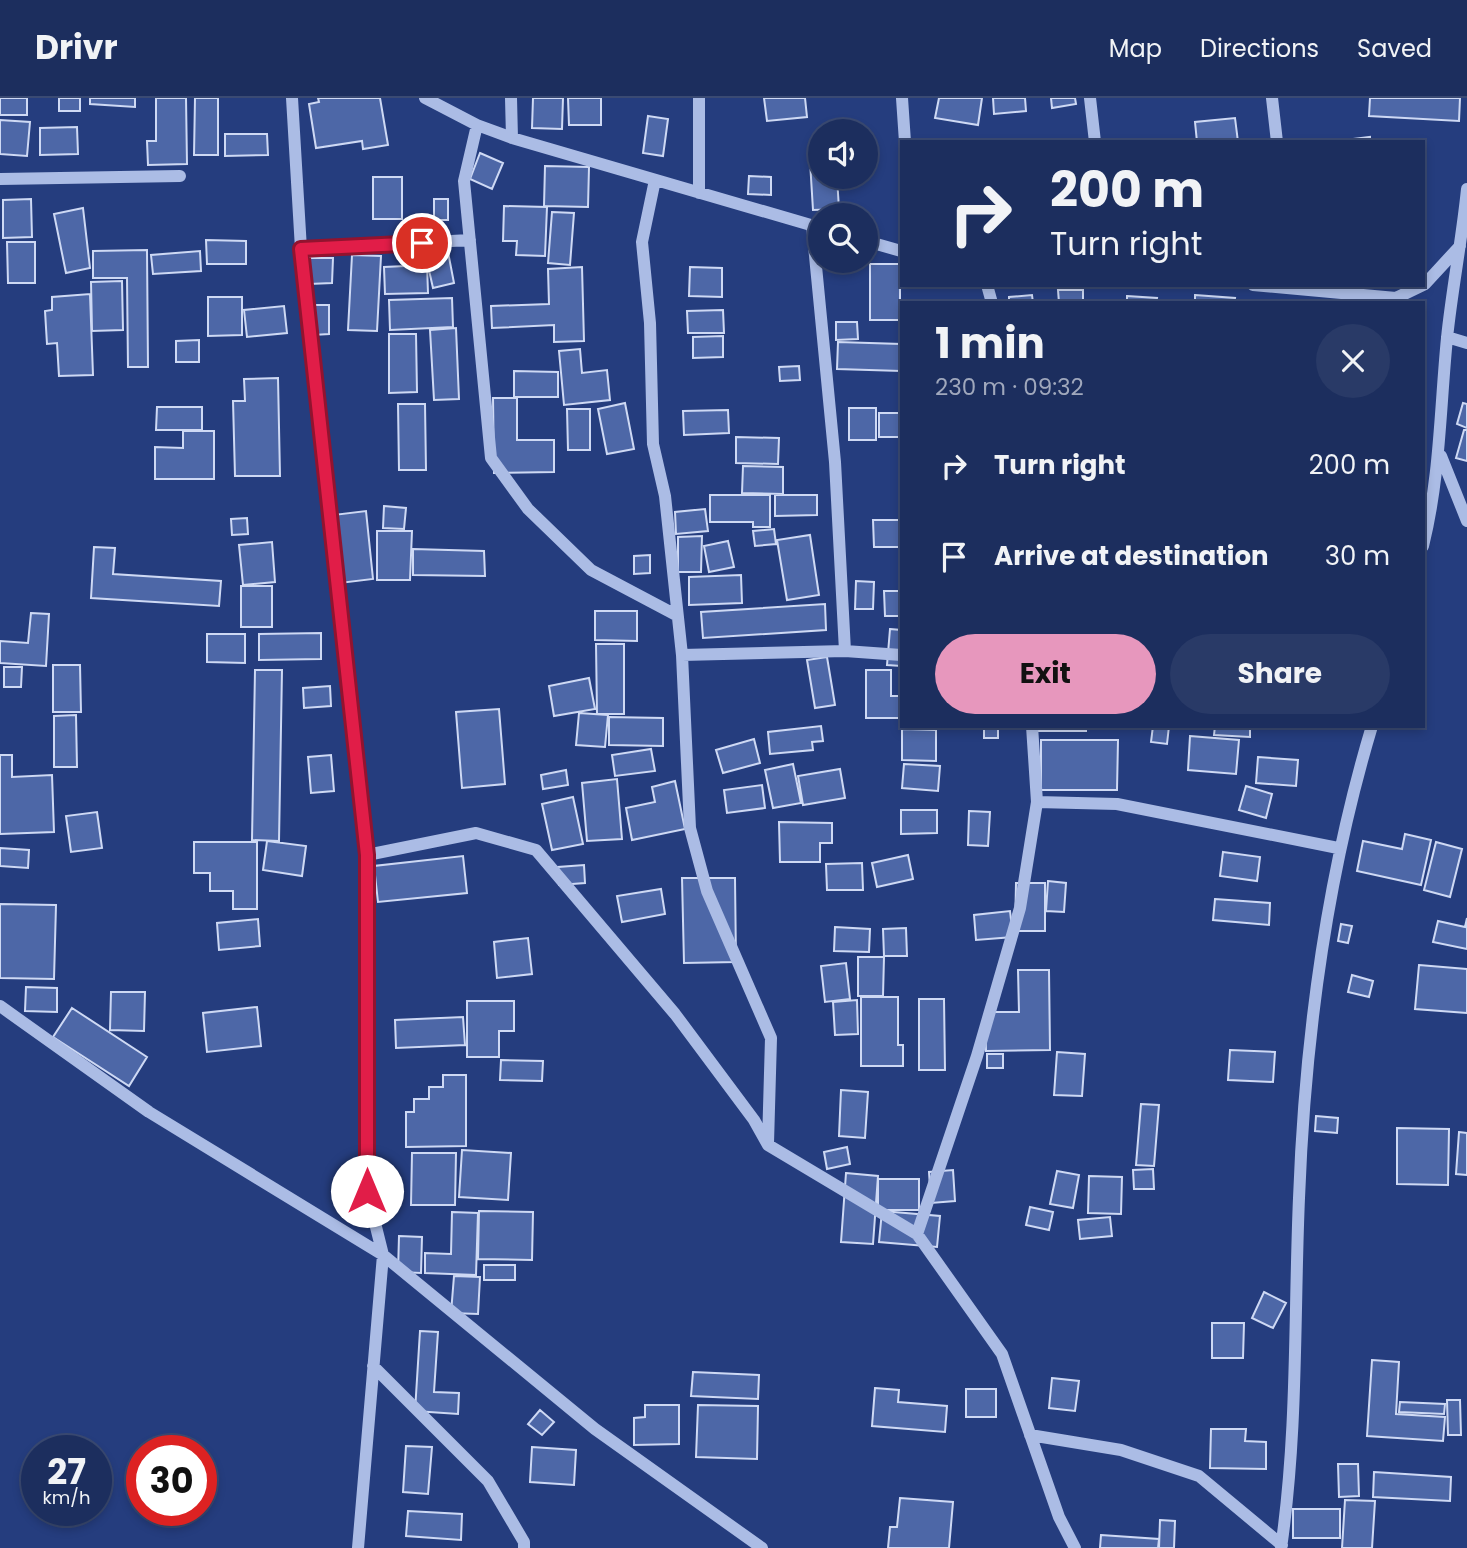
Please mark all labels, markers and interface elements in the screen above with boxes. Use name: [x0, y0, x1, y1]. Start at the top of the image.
text: Drivr: [35, 24, 118, 71]
text: Map: [1109, 32, 1162, 65]
text: Directions: [1200, 32, 1319, 65]
text: Saved: [1357, 32, 1432, 65]
map controls: [808, 119, 878, 273]
button: sound: [808, 119, 878, 189]
text: 200 m: [1050, 156, 1204, 224]
icon: right: [935, 168, 1026, 259]
button: search: [808, 203, 878, 273]
pin: [392, 213, 452, 273]
text: Turn right: [1050, 221, 1202, 266]
icon: arrive: [403, 224, 441, 262]
text: 1 min: [935, 314, 1045, 373]
button: close: [1316, 324, 1390, 398]
text: 230 m · 09:32: [935, 371, 1084, 403]
icon: right: [935, 447, 973, 485]
text: Turn right: [994, 447, 1126, 483]
text: 200 m: [1309, 447, 1390, 483]
icon: arrive: [935, 538, 973, 576]
text: Arrive at destination: [994, 538, 1269, 574]
text: 30 m: [1325, 538, 1390, 574]
button: Exit: [935, 634, 1156, 714]
button: Share: [1170, 634, 1390, 714]
position arrow: [330, 1154, 404, 1228]
speed limit sign: 30: [126, 1435, 217, 1526]
text: 27: [47, 1447, 86, 1496]
text: km/h: [43, 1485, 90, 1510]

